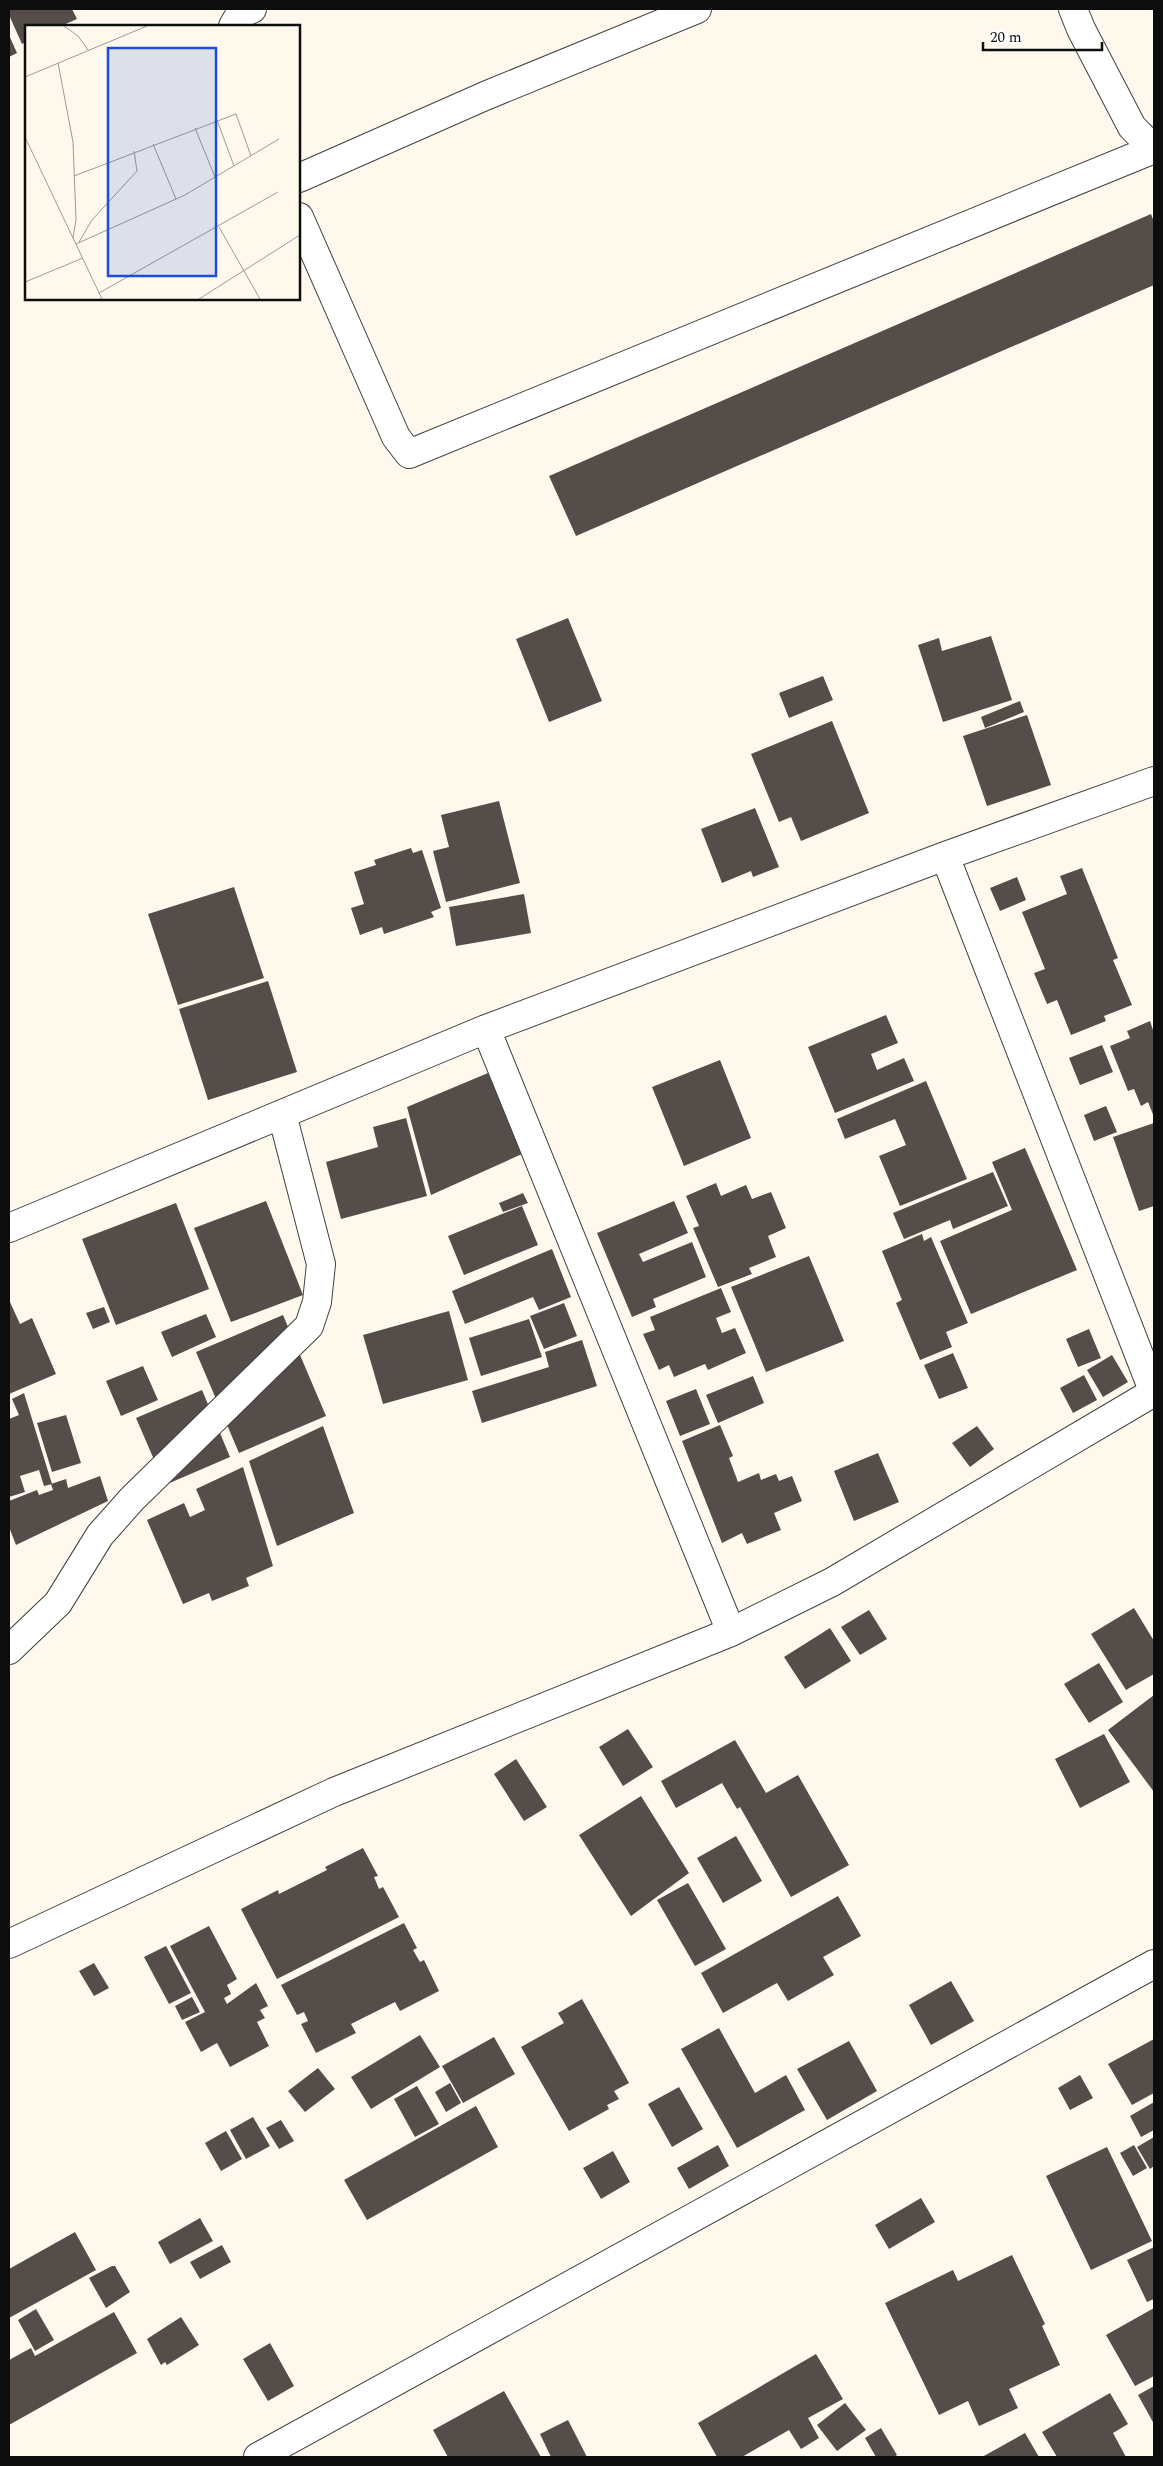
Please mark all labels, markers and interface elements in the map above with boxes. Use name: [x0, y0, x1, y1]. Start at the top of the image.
scale bar: [983, 20, 1102, 52]
inset map: [25, 25, 300, 300]
text: 20 m: [990, 26, 1022, 49]

